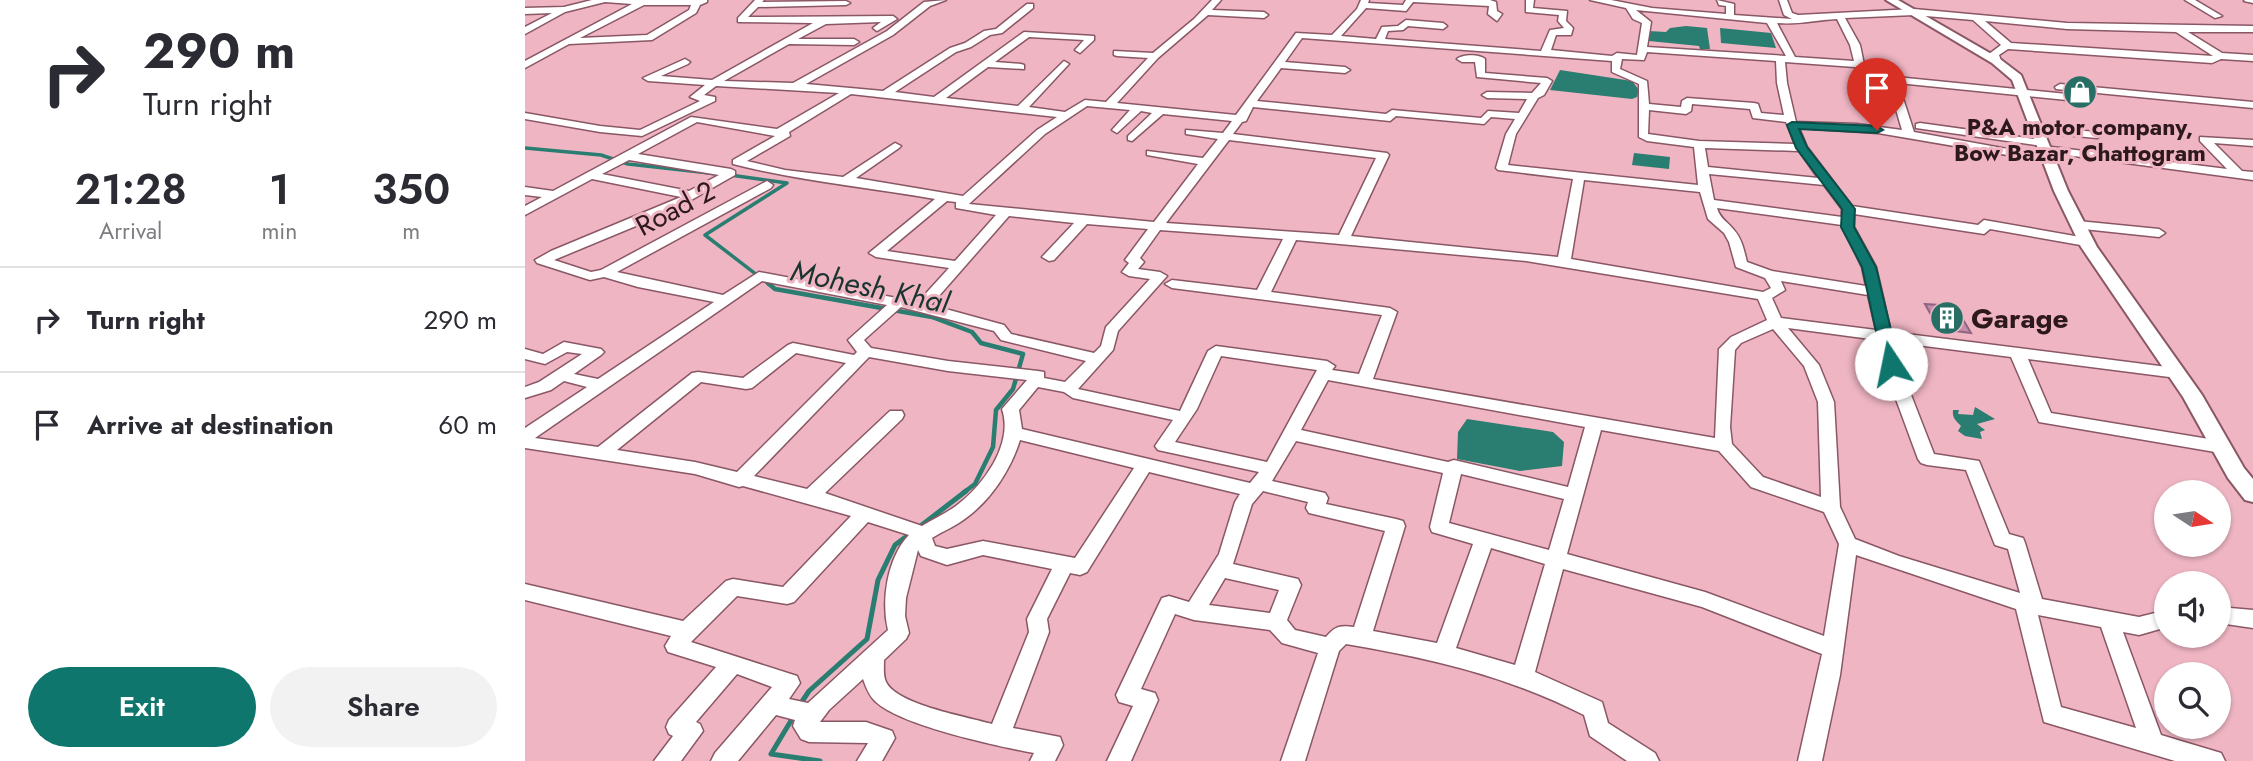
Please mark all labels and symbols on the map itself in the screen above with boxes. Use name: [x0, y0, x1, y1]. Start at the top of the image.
pin: [1847, 58, 1907, 130]
shop icon: P&A motor company, Bow Bazar, Chattogram: [2061, 73, 2099, 111]
place label: P&A motor company, Bow Bazar, Chattogram: [1954, 110, 2206, 170]
street label: Road 2: [628, 170, 722, 246]
water label: Mohesh Khal: [787, 249, 954, 325]
place label: Garage: [1971, 298, 2069, 339]
building icon: Garage: [1928, 299, 1966, 337]
position arrow: [1854, 327, 1928, 401]
north arrow: [2154, 480, 2231, 556]

